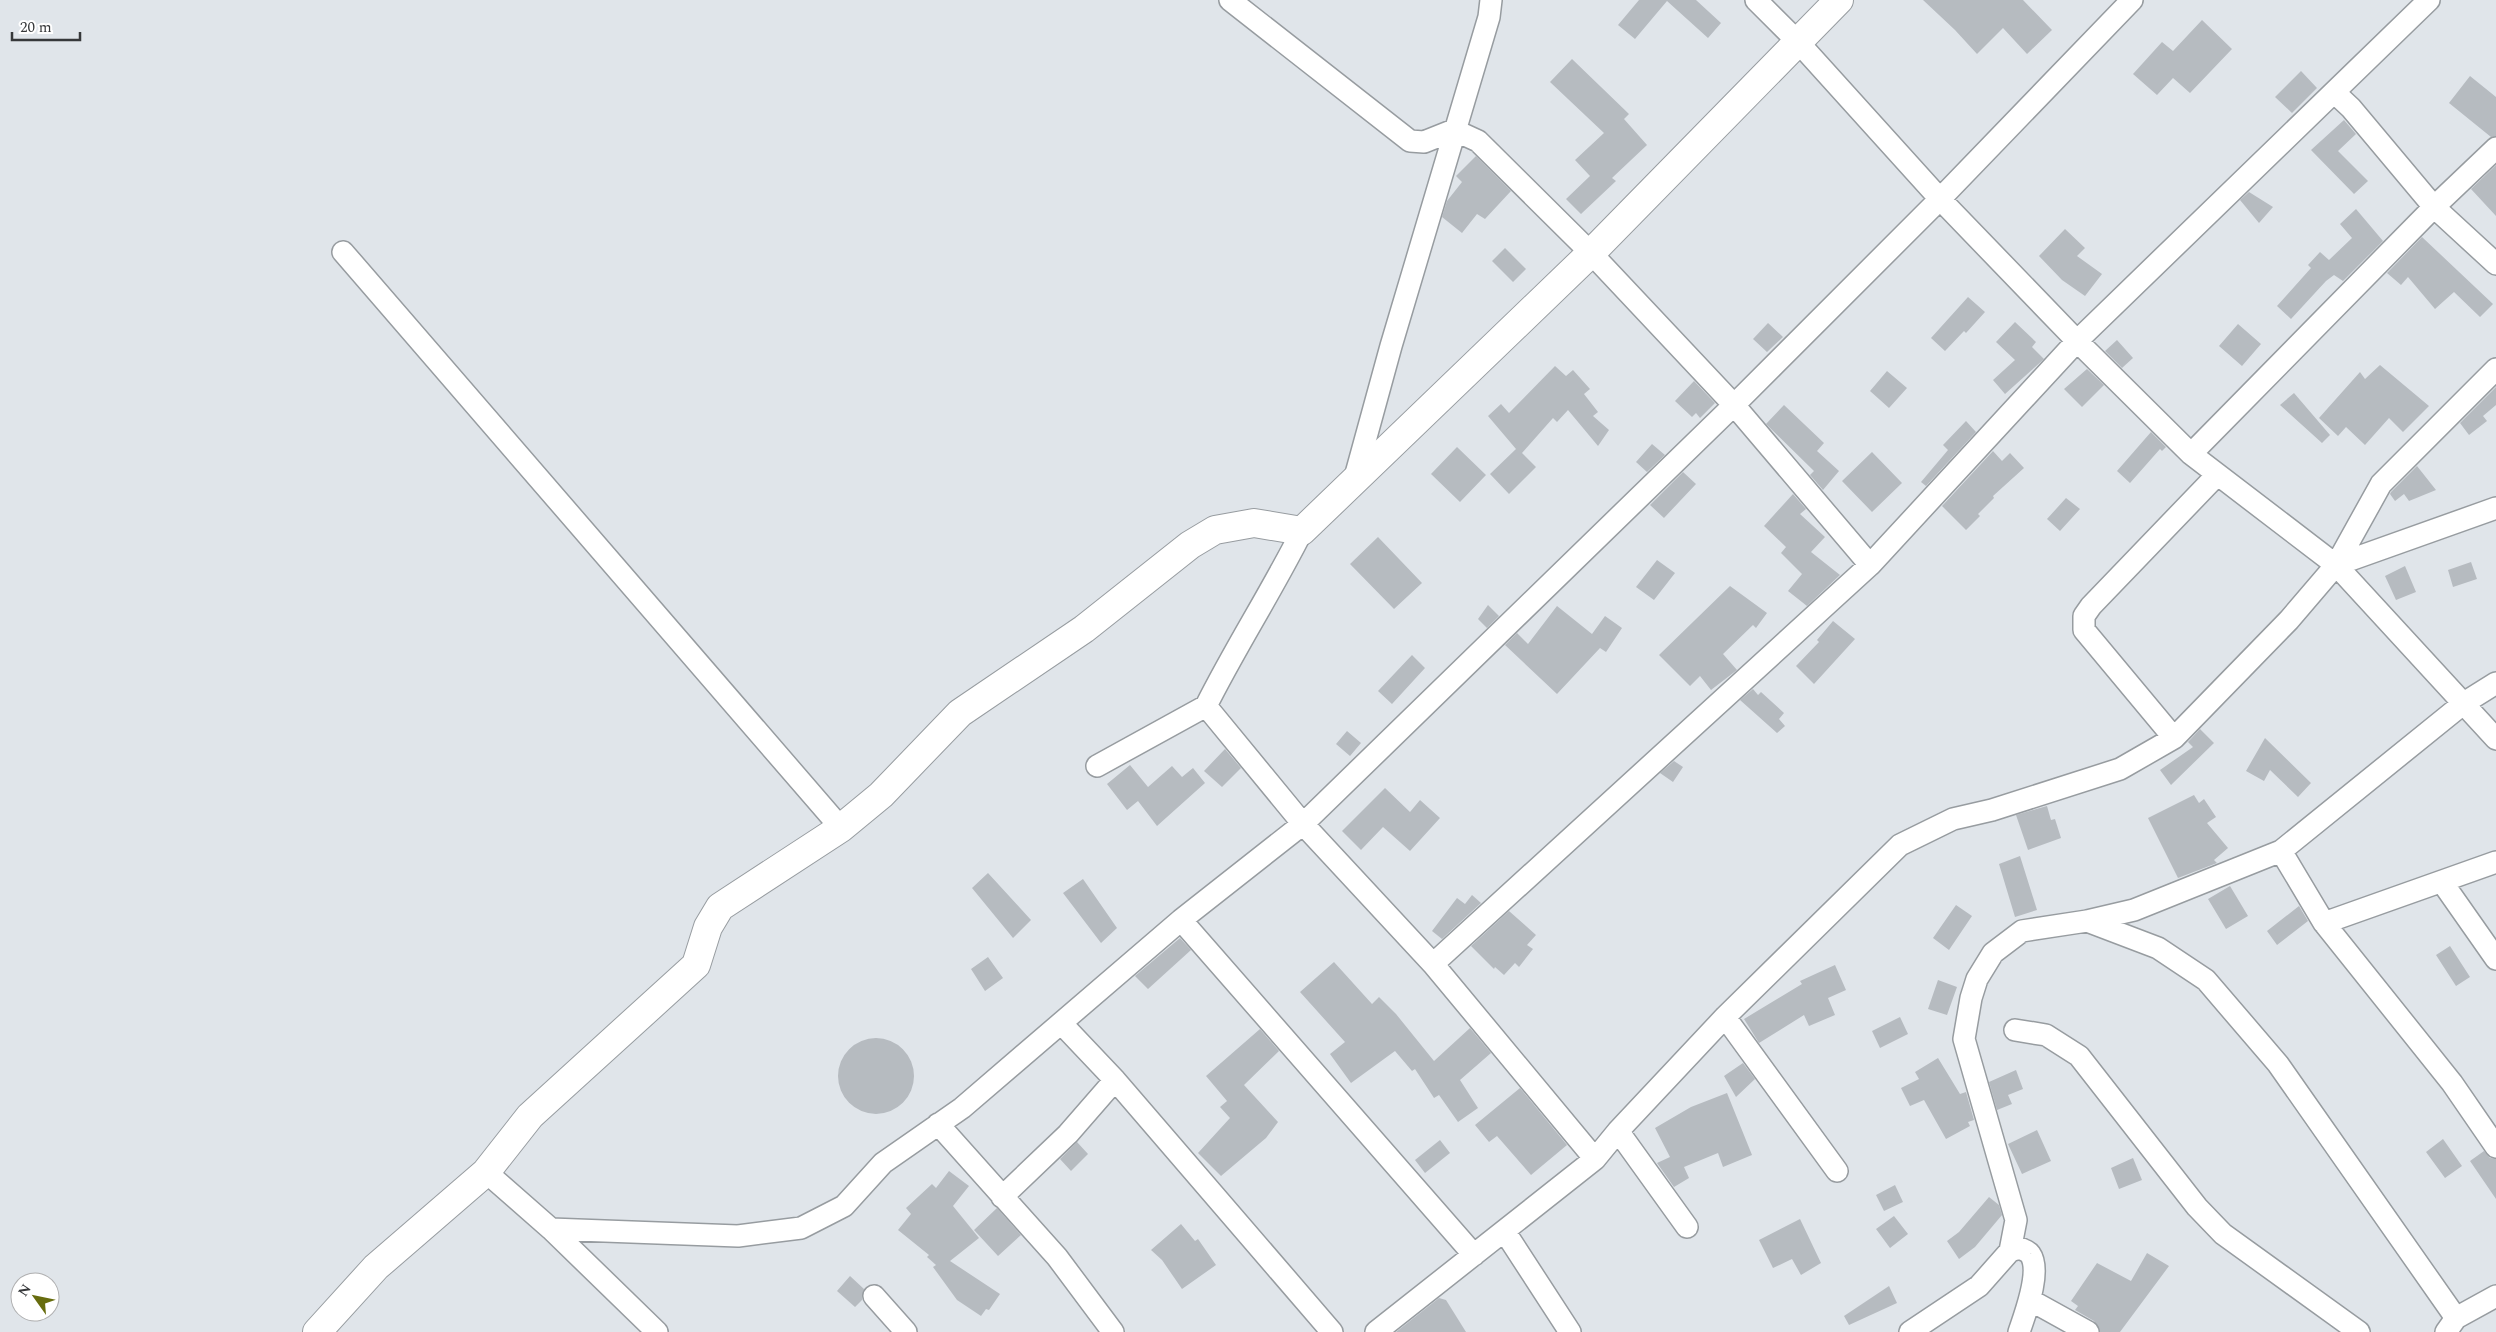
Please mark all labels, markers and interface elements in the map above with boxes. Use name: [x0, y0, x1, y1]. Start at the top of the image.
scale bar: [12, 10, 80, 42]
text: 20 m: [20, 16, 52, 39]
north arrow: [10, 1272, 60, 1322]
text: N: [13, 1280, 36, 1301]

